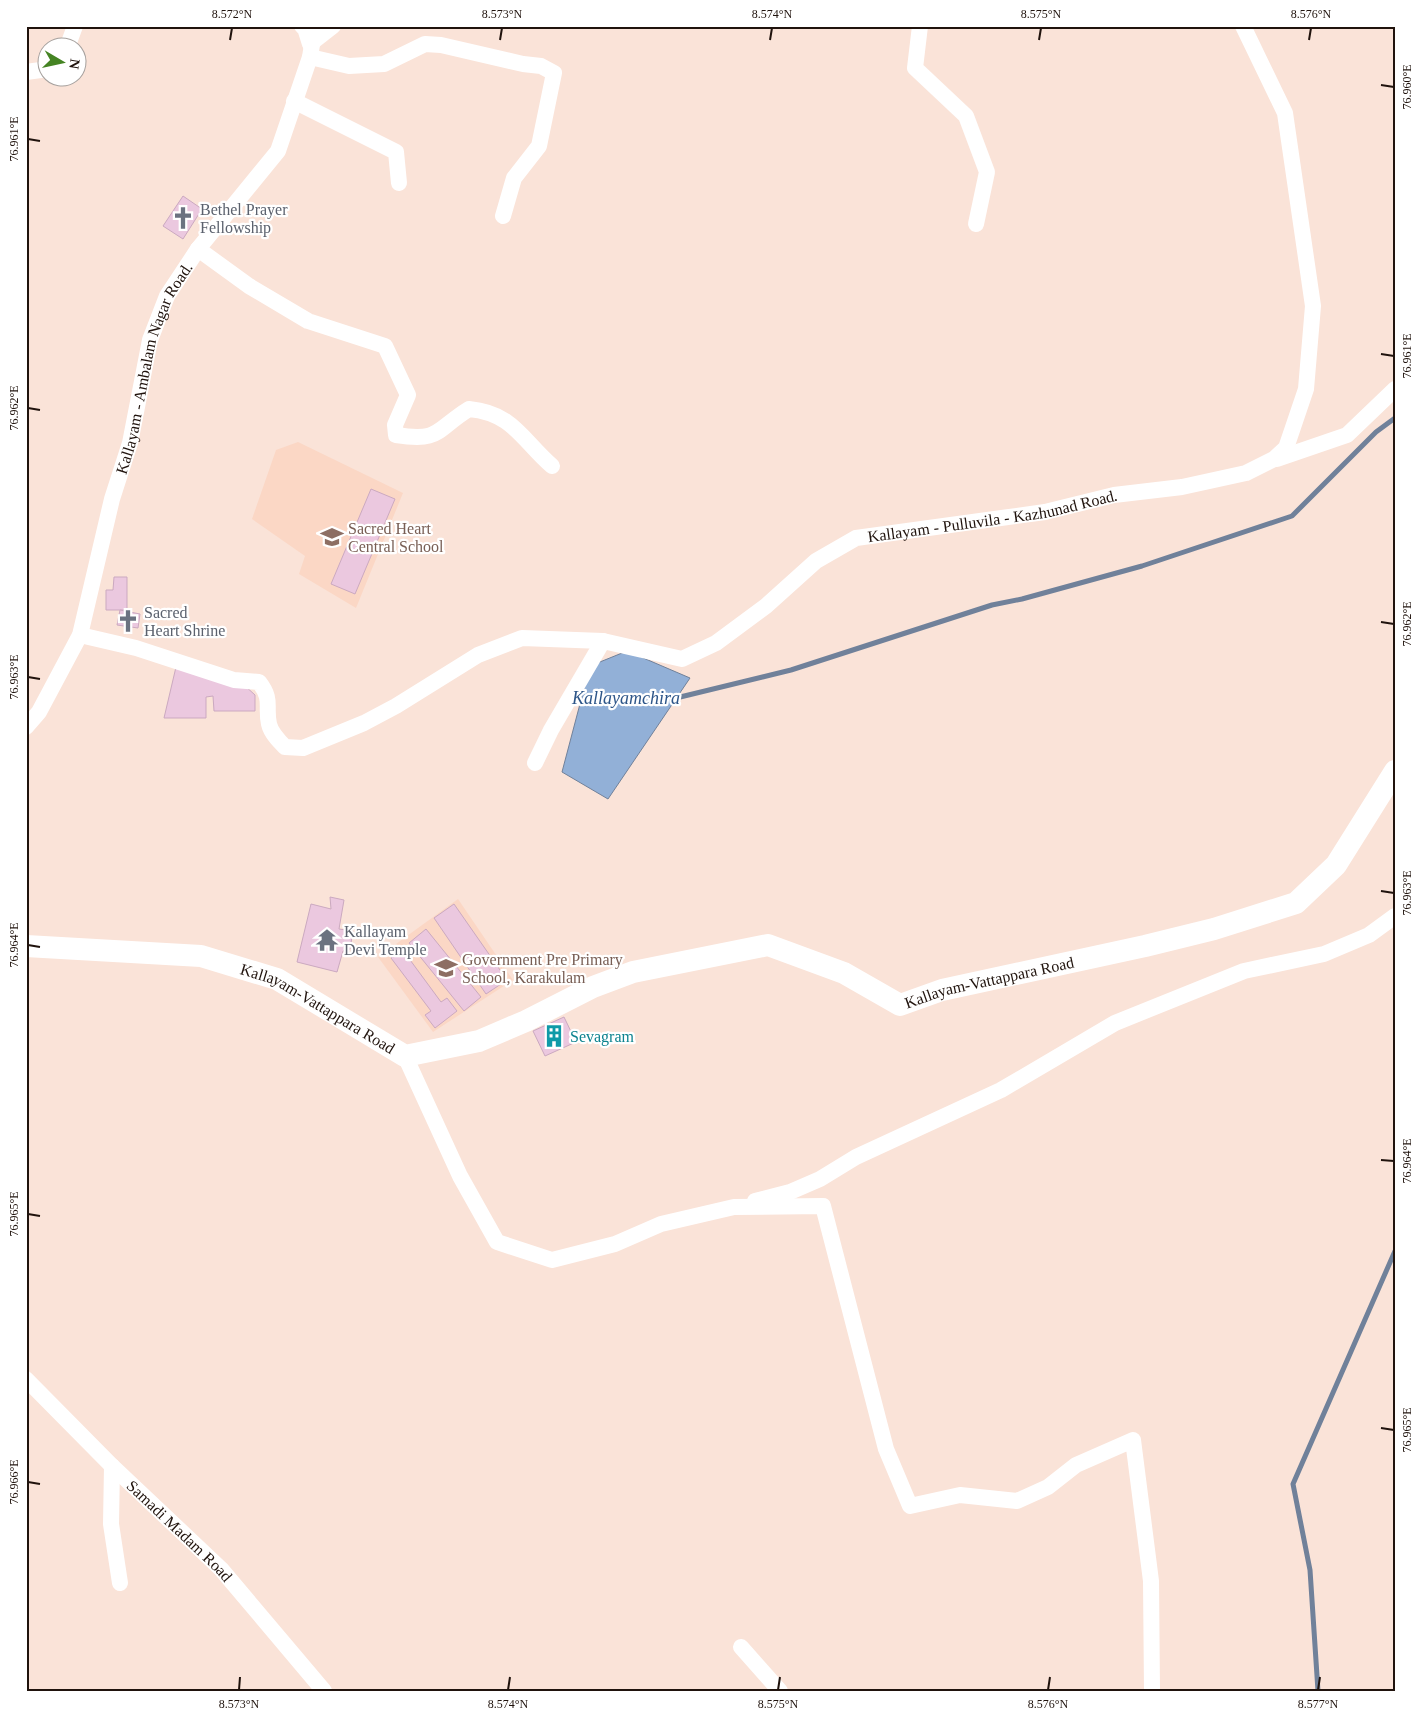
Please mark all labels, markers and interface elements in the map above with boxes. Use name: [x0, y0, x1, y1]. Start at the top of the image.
text: 8.572°N: [212, 7, 253, 21]
text: 8.573°N: [482, 7, 523, 21]
text: 8.574°N: [752, 7, 793, 21]
text: 8.575°N: [1021, 7, 1062, 21]
text: 8.576°N: [1291, 7, 1332, 21]
north arrow: [38, 38, 88, 88]
text: N: [66, 58, 83, 70]
text: 76.960°E: [1400, 64, 1414, 110]
text: 76.961°E: [7, 116, 21, 162]
place label: Bethel Prayer Fellowship: [200, 201, 288, 237]
church icon: Bethel Prayer Fellowship: [170, 205, 196, 231]
street label: Kallayam - Ambalam Nagar Road.: [113, 259, 196, 476]
text: 76.961°E: [1400, 333, 1414, 379]
text: 76.962°E: [7, 385, 21, 431]
street label: Kallayam - Pulluvila - Kazhunad Road.: [867, 487, 1118, 545]
place label: Sacred Heart Central School: [348, 520, 444, 555]
school or university icon: Sacred Heart Central School: [319, 524, 345, 550]
text: 76.962°E: [1400, 601, 1414, 647]
place label: Sacred Heart Shrine: [144, 604, 225, 639]
church icon: Sacred Heart Shrine: [115, 608, 141, 634]
text: 76.963°E: [7, 654, 21, 700]
water label: Kallayamchira: [571, 688, 680, 708]
text: 76.963°E: [1400, 870, 1414, 916]
text: 76.964°E: [7, 922, 21, 968]
place label: Kallayam Devi Temple: [344, 923, 427, 959]
temple icon: Kallayam Devi Temple: [314, 927, 340, 953]
place label: Government Pre Primary School, Karakulam: [462, 951, 623, 986]
street label: Kallayam-Vattappara Road: [902, 954, 1075, 1012]
school or university icon: Government Pre Primary School, Karakulam: [433, 955, 459, 981]
street label: Kallayam-Vattappara Road: [238, 960, 398, 1057]
building icon: Sevagram: [541, 1023, 567, 1049]
place label: Sevagram: [570, 1028, 635, 1046]
text: 76.964°E: [1400, 1138, 1414, 1184]
text: 76.965°E: [7, 1191, 21, 1237]
text: 76.965°E: [1400, 1407, 1414, 1453]
text: 76.966°E: [7, 1459, 21, 1505]
street label: Samadi Madam Road: [123, 1477, 236, 1585]
text: 8.573°N: [219, 1697, 260, 1711]
text: 8.574°N: [488, 1697, 529, 1711]
text: 8.575°N: [758, 1697, 799, 1711]
text: 8.576°N: [1028, 1697, 1069, 1711]
text: 8.577°N: [1298, 1697, 1339, 1711]

